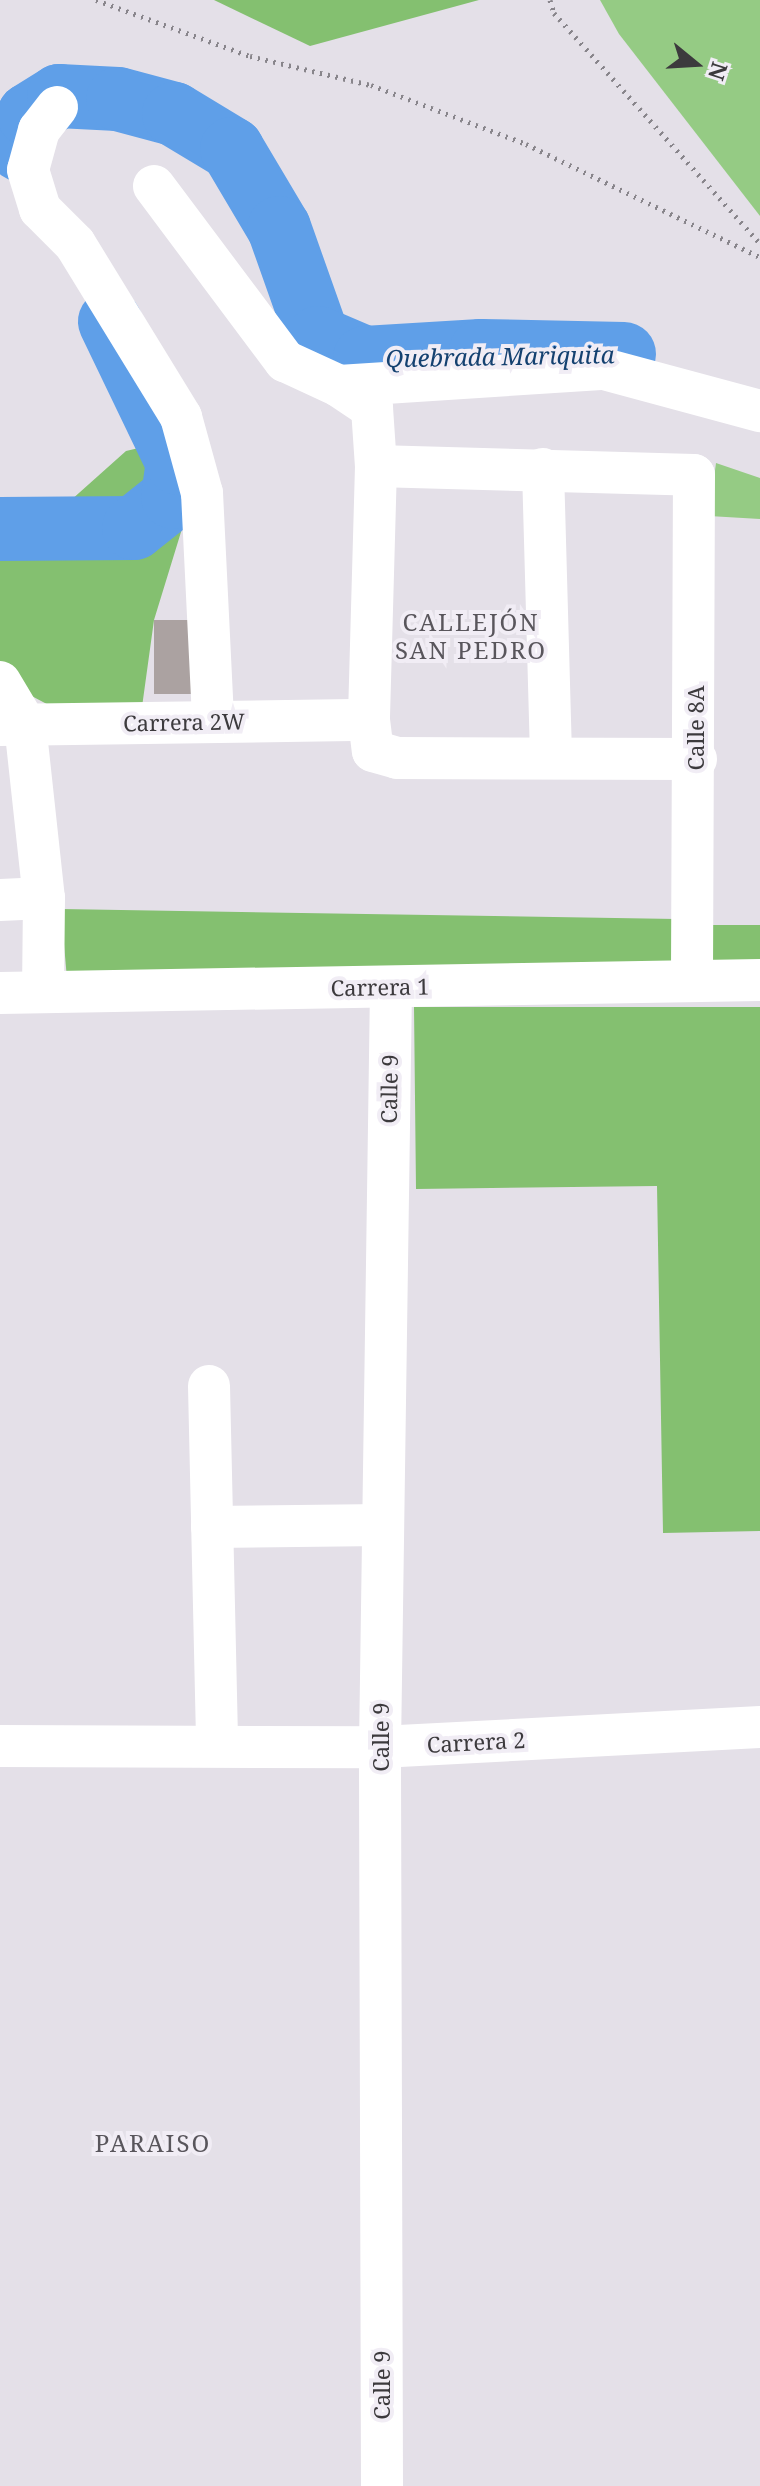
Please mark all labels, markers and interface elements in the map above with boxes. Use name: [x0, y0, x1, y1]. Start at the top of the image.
north arrow: [656, 24, 736, 104]
text: N: [702, 59, 736, 84]
water label: Quebrada Mariquita: [385, 340, 615, 372]
district label: CALLEJÓN SAN PEDRO: [395, 608, 547, 664]
street label: Calle 8A: [683, 686, 709, 770]
street label: Carrera 2W: [123, 708, 245, 736]
street label: Carrera 1: [330, 973, 430, 1001]
street label: Calle 9: [375, 1054, 403, 1124]
street label: Calle 9: [368, 1702, 394, 1772]
street label: Carrera 2: [426, 1726, 526, 1758]
district label: PARAISO: [95, 2129, 211, 2157]
street label: Calle 9: [369, 2350, 395, 2420]

